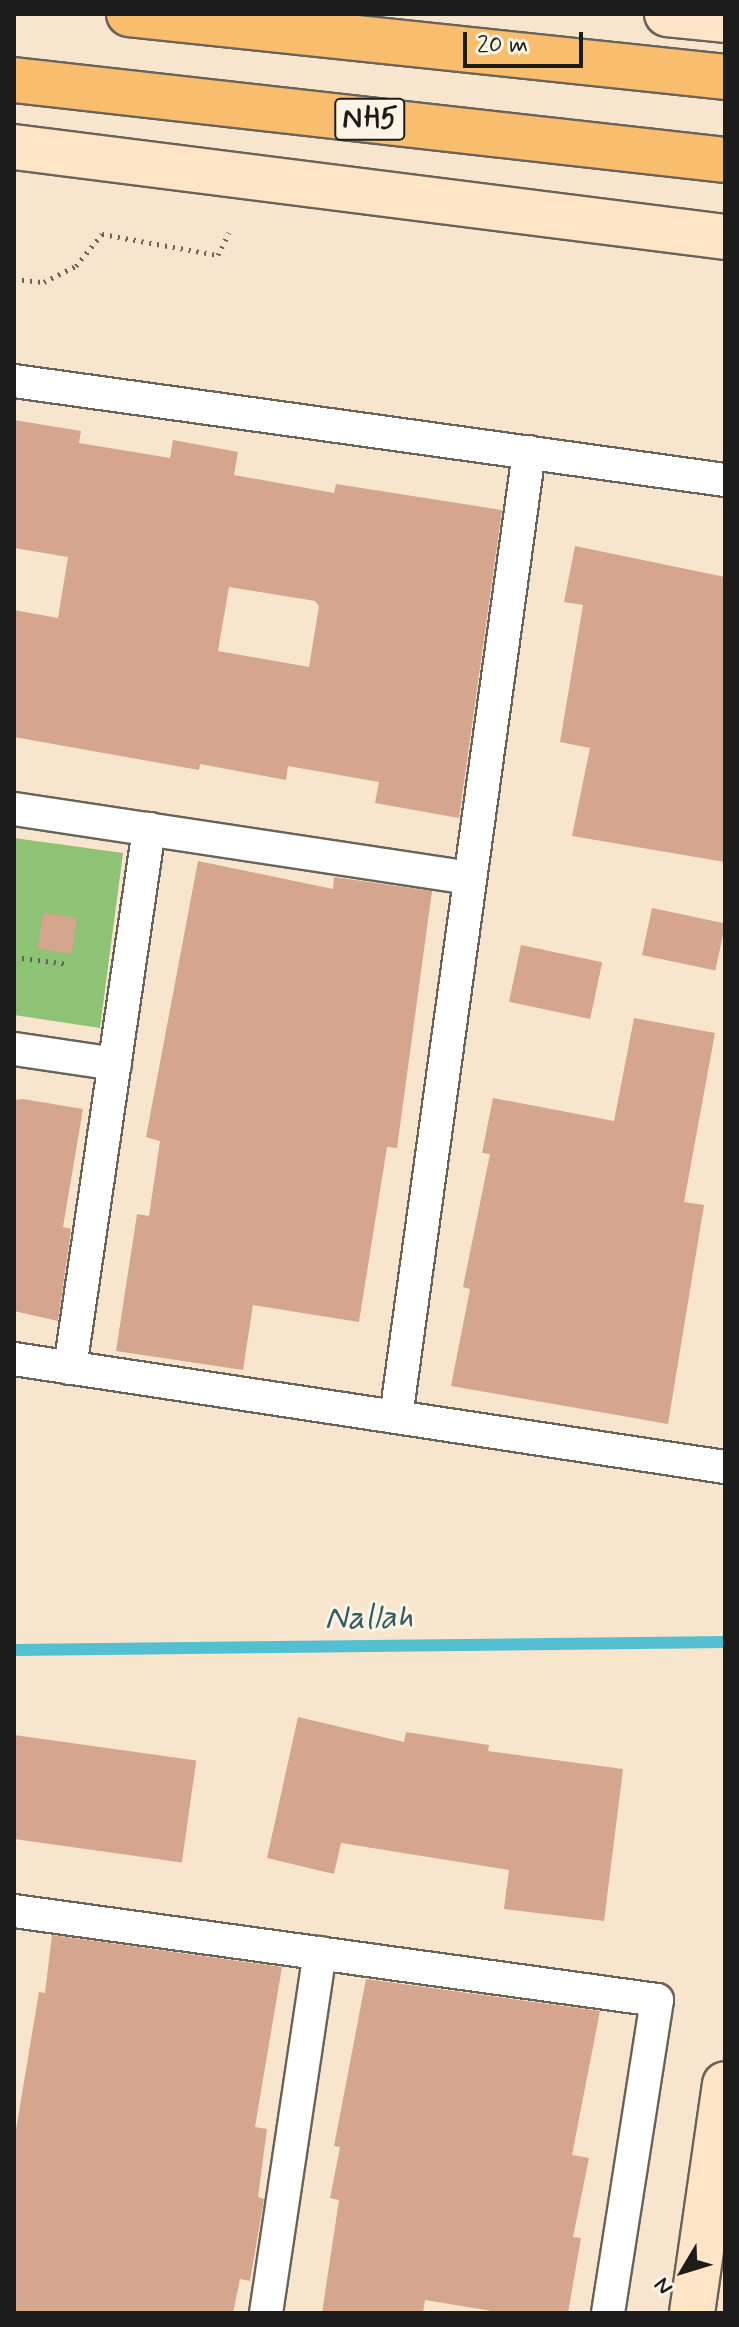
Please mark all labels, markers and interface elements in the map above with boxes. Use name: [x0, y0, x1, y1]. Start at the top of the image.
scale bar: [467, 16, 587, 66]
text: 20 m: [477, 30, 528, 61]
road number: NH5: [334, 93, 406, 145]
water label: Nallah: [324, 1597, 414, 1639]
north arrow: [643, 2231, 723, 2311]
text: N: [649, 2271, 680, 2300]

